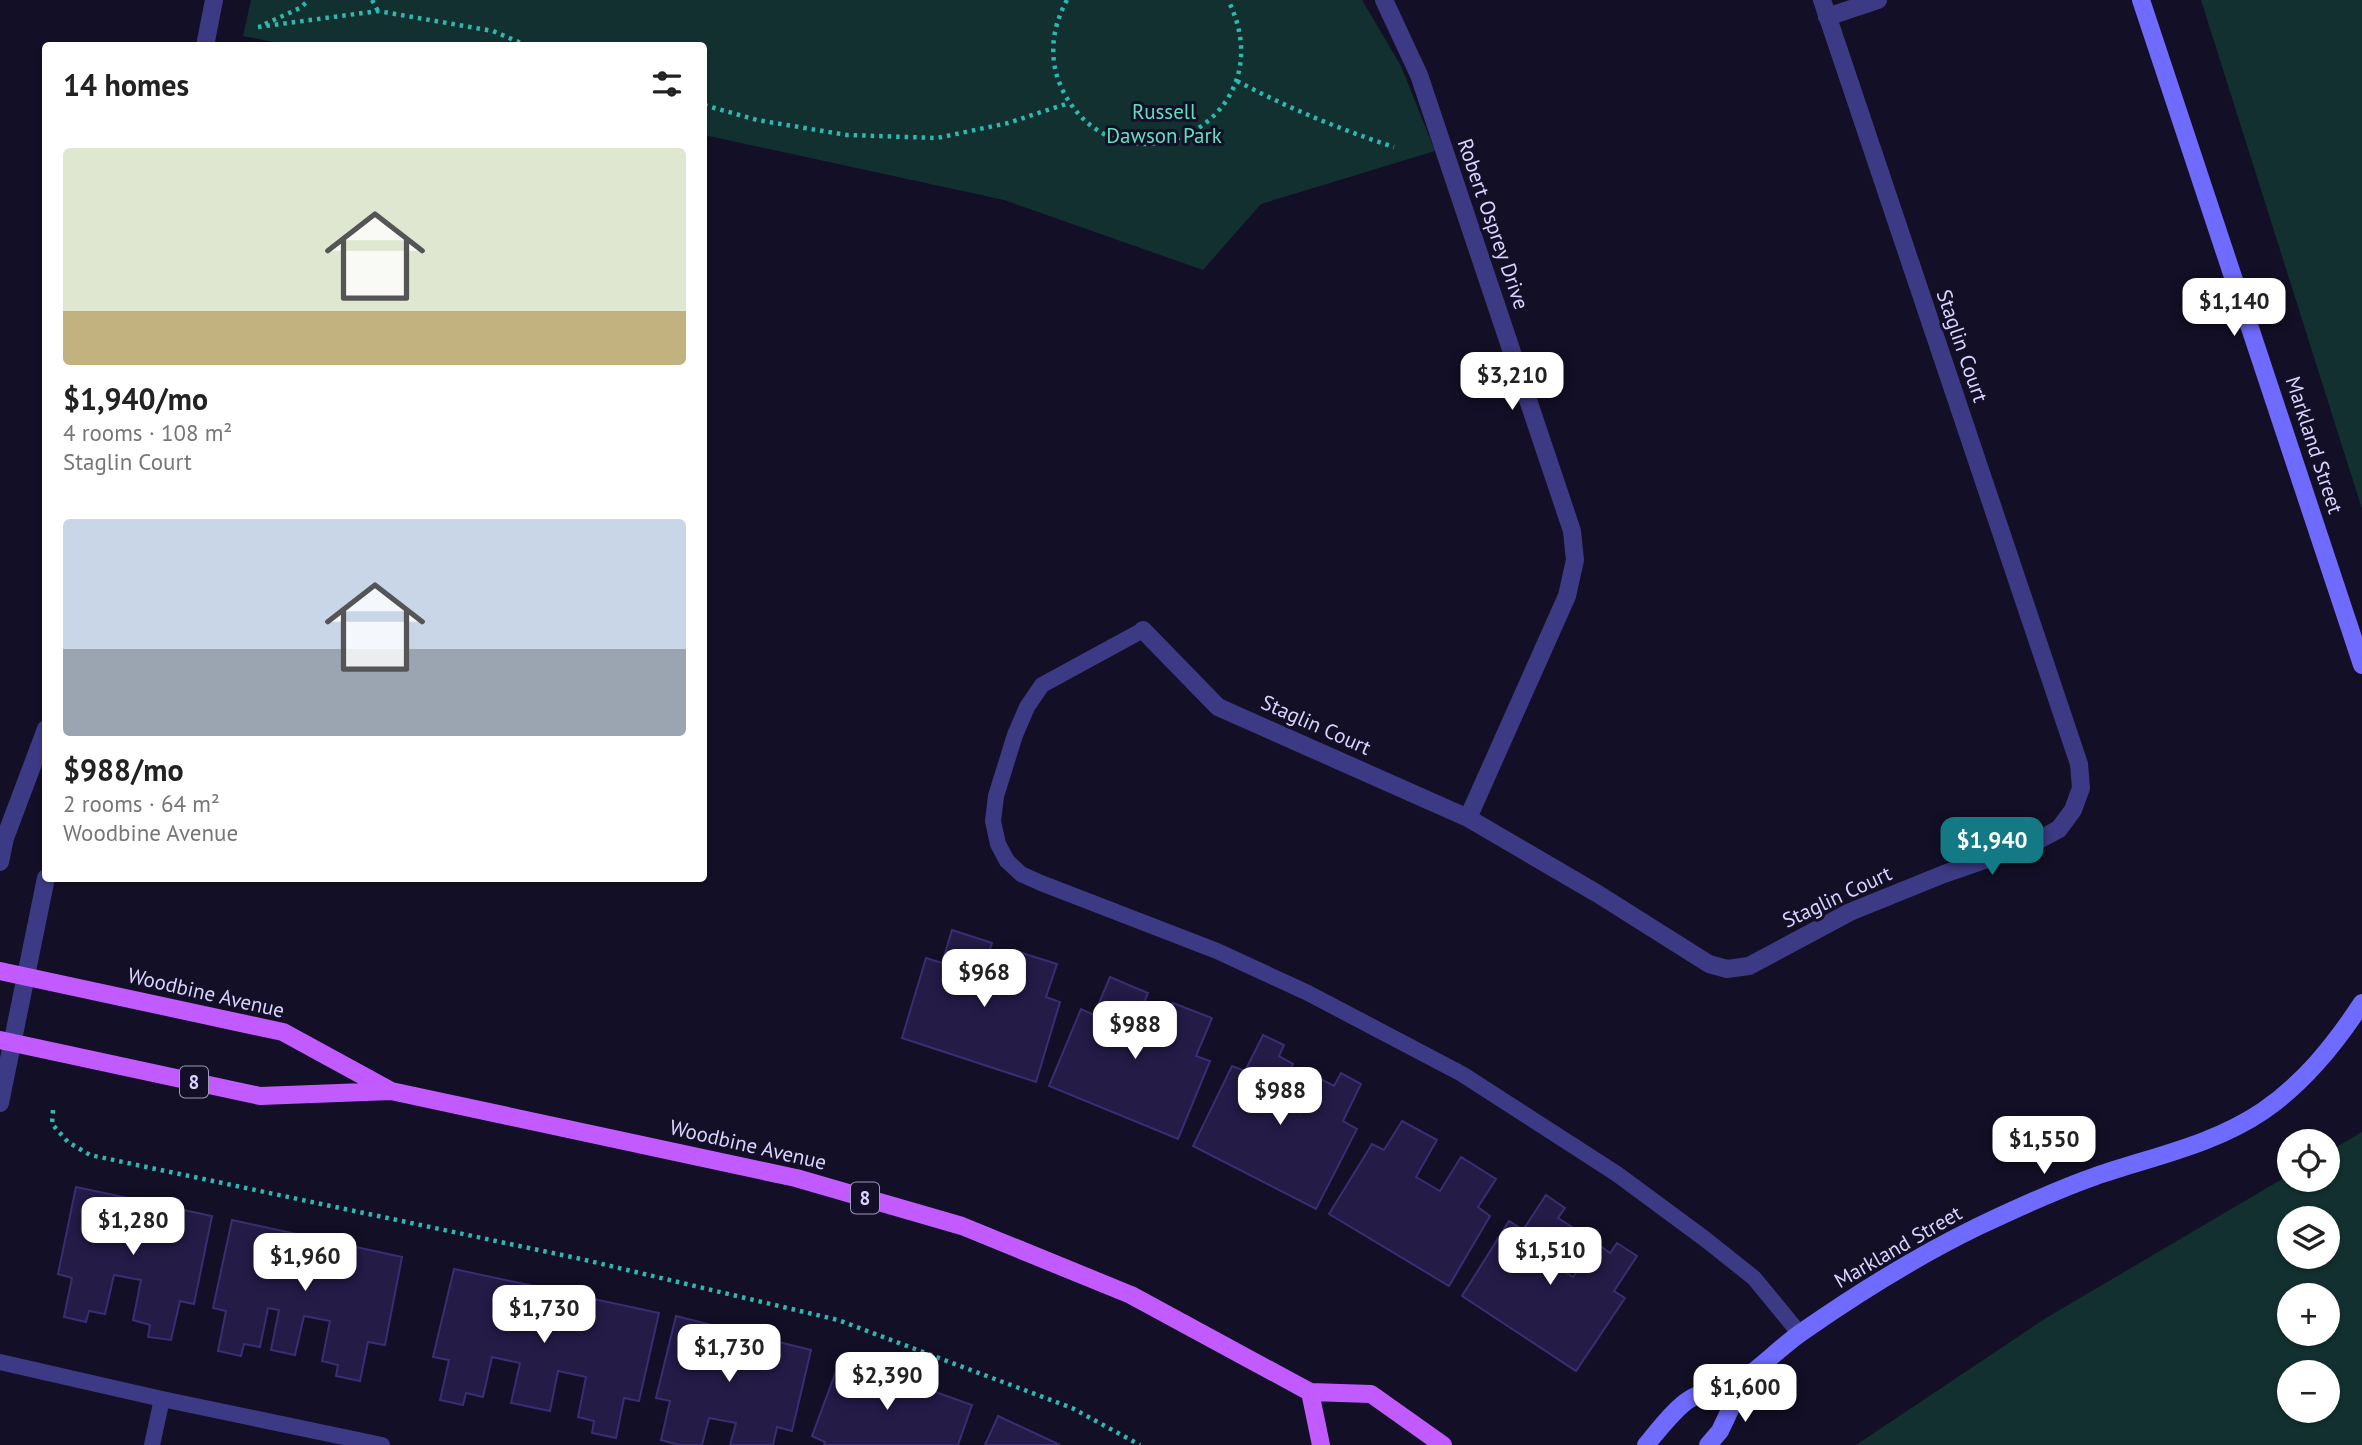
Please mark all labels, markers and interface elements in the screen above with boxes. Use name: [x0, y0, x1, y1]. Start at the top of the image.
text: 14 homes: [63, 65, 189, 104]
icon: filters: [648, 65, 686, 103]
park label: Russell Dawson Park: [1106, 98, 1222, 149]
street label: Robert Osprey Drive: [1452, 135, 1535, 313]
icon: home: [312, 193, 438, 319]
pin: $1,140: [2177, 278, 2291, 338]
street label: Staglin Court: [1931, 286, 1994, 406]
text: $1,140: [2198, 286, 2270, 315]
pin: $3,210: [1455, 352, 1569, 412]
text: $3,210: [1476, 360, 1548, 389]
street label: Markland Street: [2280, 373, 2349, 517]
text: $1,940/mo: [63, 379, 208, 418]
text: 4 rooms · 108 m²: [63, 418, 232, 447]
text: Staglin Court: [63, 447, 192, 476]
icon: home: [312, 564, 438, 690]
street label: Staglin Court: [1257, 688, 1375, 761]
text: $988/mo: [63, 750, 184, 789]
text: 2 rooms · 64 m²: [63, 789, 220, 818]
text: Woodbine Avenue: [63, 818, 238, 847]
pin: $1,940: [1935, 818, 2049, 877]
text: $1,940: [1956, 825, 2028, 854]
street label: Staglin Court: [1778, 859, 1896, 934]
pin: $968: [943, 950, 1025, 1009]
text: $968: [958, 957, 1010, 986]
street label: Woodbine Avenue: [125, 961, 287, 1024]
pin: $988: [1094, 1002, 1176, 1061]
text: $988: [1109, 1009, 1161, 1038]
road number: 8: [180, 1066, 208, 1098]
pin: $988: [1239, 1068, 1321, 1127]
text: $988: [1254, 1075, 1306, 1104]
street label: Woodbine Avenue: [667, 1113, 829, 1176]
pin: $1,550: [1987, 1116, 2101, 1176]
text: $1,550: [2008, 1124, 2080, 1153]
map controls: [2277, 1129, 2340, 1423]
button: locate: [2277, 1129, 2340, 1192]
road number: 8: [851, 1182, 879, 1214]
pin: $1,280: [76, 1198, 190, 1257]
street label: Markland Street: [1829, 1199, 1966, 1294]
text: $1,280: [97, 1205, 169, 1234]
button: layers: [2277, 1206, 2340, 1269]
pin: $1,510: [1493, 1228, 1607, 1287]
pin: $1,960: [248, 1234, 362, 1293]
text: $1,510: [1514, 1235, 1586, 1264]
text: $1,960: [269, 1241, 341, 1270]
button: +: [2277, 1283, 2340, 1346]
pin: $1,730: [487, 1286, 601, 1345]
text: $1,730: [508, 1293, 580, 1322]
pin: $1,730: [672, 1324, 786, 1384]
text: $1,730: [693, 1332, 765, 1361]
pin: $2,390: [830, 1352, 944, 1412]
text: $2,390: [851, 1360, 923, 1389]
button: −: [2277, 1360, 2340, 1423]
pin: $1,600: [1688, 1364, 1802, 1424]
text: $1,600: [1709, 1372, 1781, 1401]

